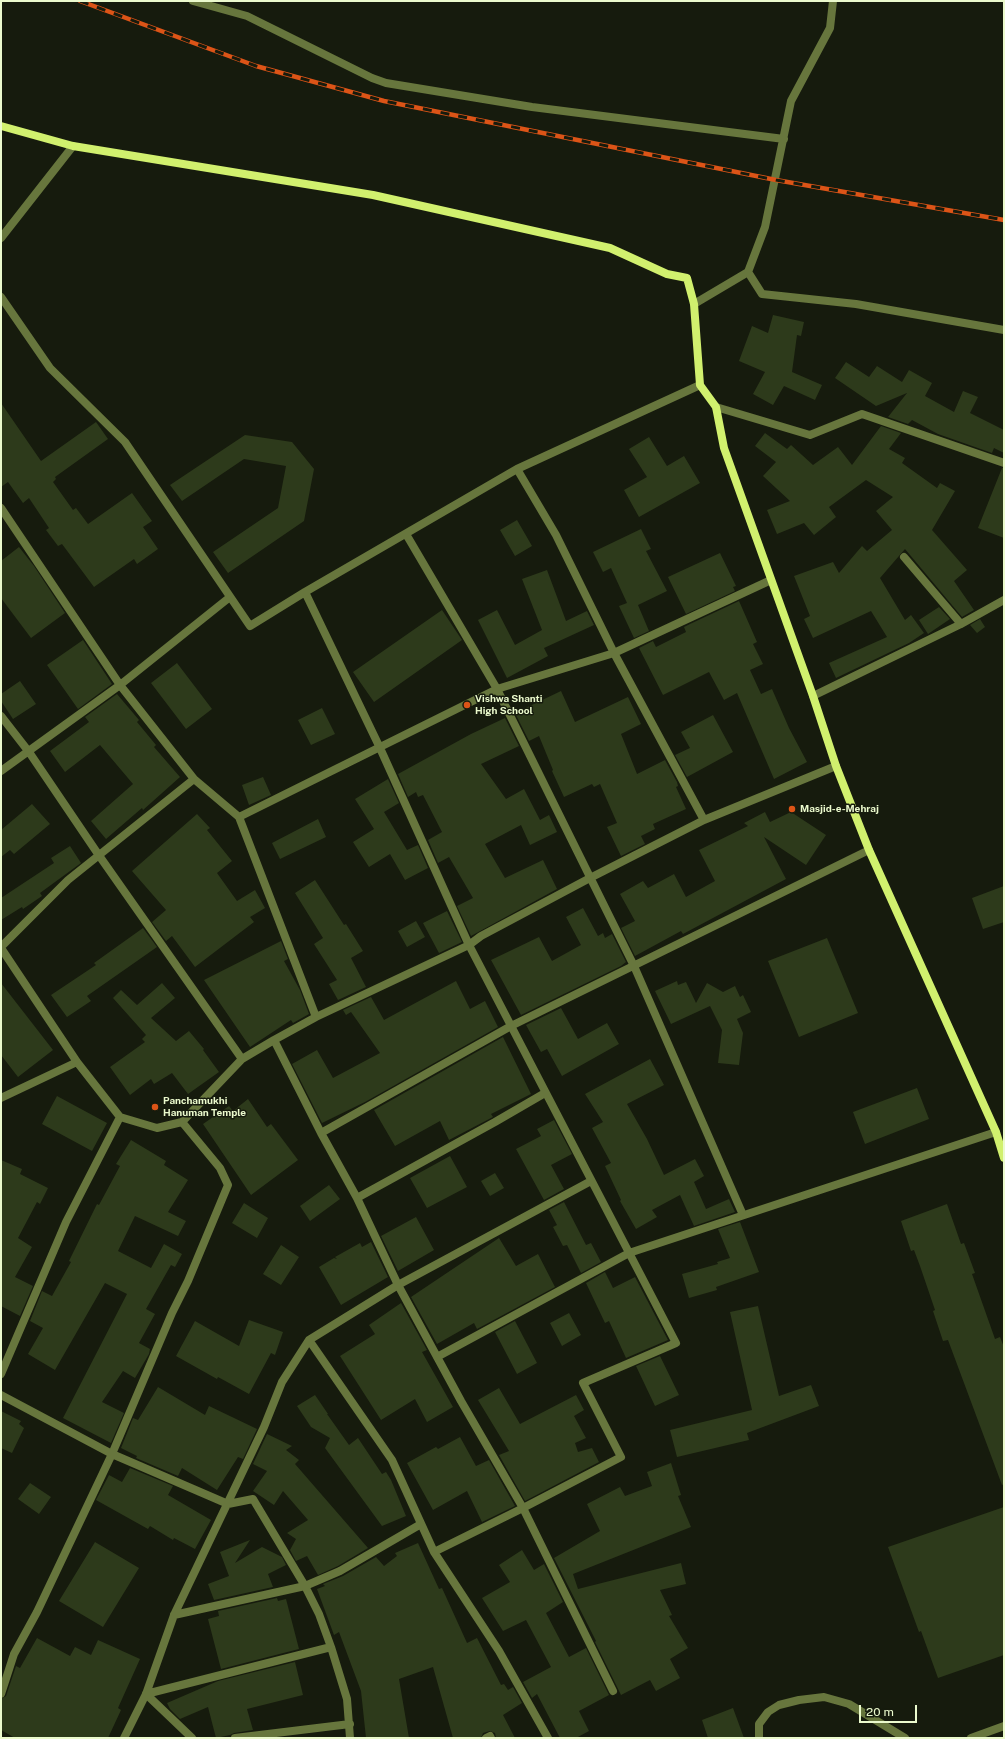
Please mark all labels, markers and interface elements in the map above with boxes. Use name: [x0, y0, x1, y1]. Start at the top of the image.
place label: Vishwa Shanti High School: [475, 693, 542, 716]
marker: Vishwa Shanti High School: [462, 700, 472, 710]
place label: Masjid-e-Mehraj: [800, 803, 879, 815]
marker: Masjid-e-Mehraj: [787, 804, 797, 814]
place label: Panchamukhi Hanuman Temple: [163, 1095, 246, 1118]
marker: Panchamukhi Hanuman Temple: [150, 1102, 160, 1112]
scale bar: [861, 1697, 919, 1723]
text: 20 m: [866, 1705, 894, 1719]

